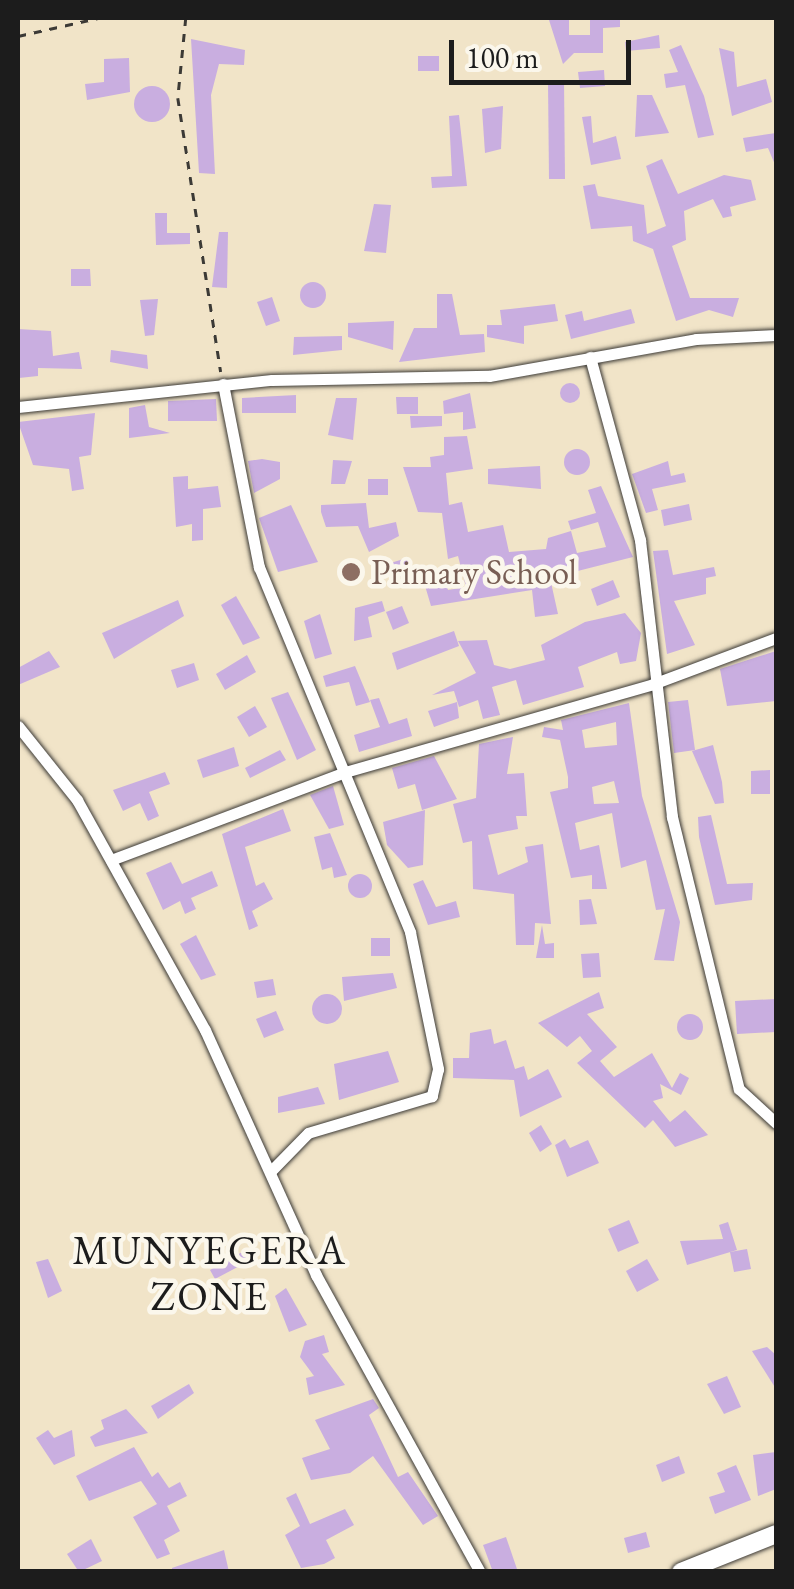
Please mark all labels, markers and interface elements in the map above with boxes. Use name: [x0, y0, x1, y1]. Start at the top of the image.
scale bar: [454, 20, 636, 82]
text: 100 m: [466, 38, 539, 77]
place label: Primary School: [371, 551, 577, 593]
marker: Primary School: [340, 561, 362, 583]
district label: MUNYEGERA ZONE: [73, 1226, 347, 1320]

